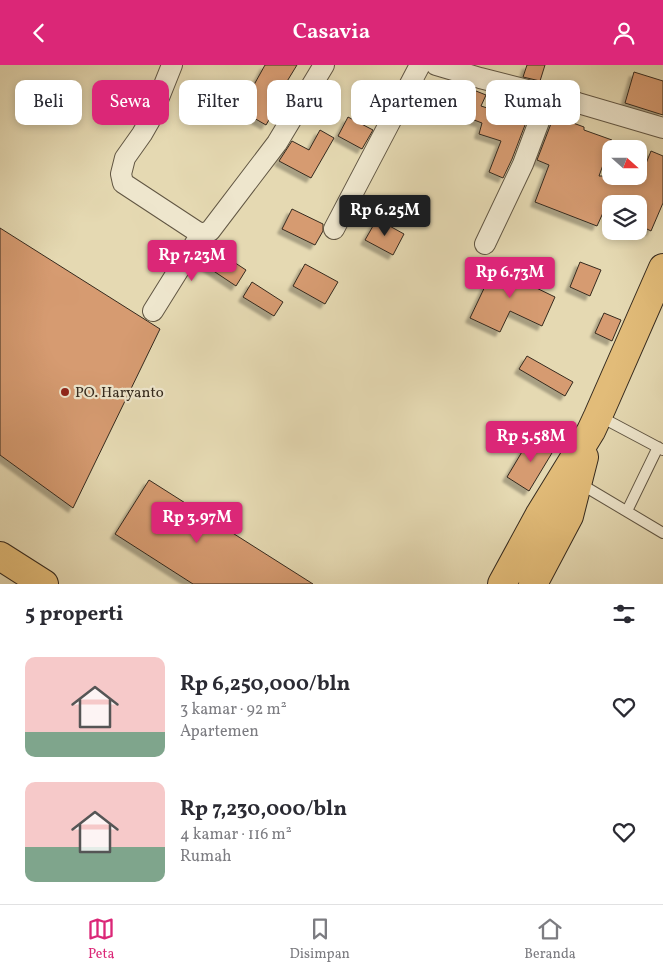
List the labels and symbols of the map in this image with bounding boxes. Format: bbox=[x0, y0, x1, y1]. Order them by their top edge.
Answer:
north arrow bbox=[602, 140, 648, 185]
pin: Rp 6.25M bbox=[333, 195, 437, 237]
pin: Rp 7.23M bbox=[140, 239, 244, 282]
pin: Rp 6.73M bbox=[458, 257, 562, 299]
place label: PO. Haryanto bbox=[75, 383, 164, 404]
marker: PO. Haryanto bbox=[59, 386, 71, 398]
pin: Rp 5.58M bbox=[479, 421, 583, 463]
pin: Rp 3.97M bbox=[145, 501, 249, 544]

